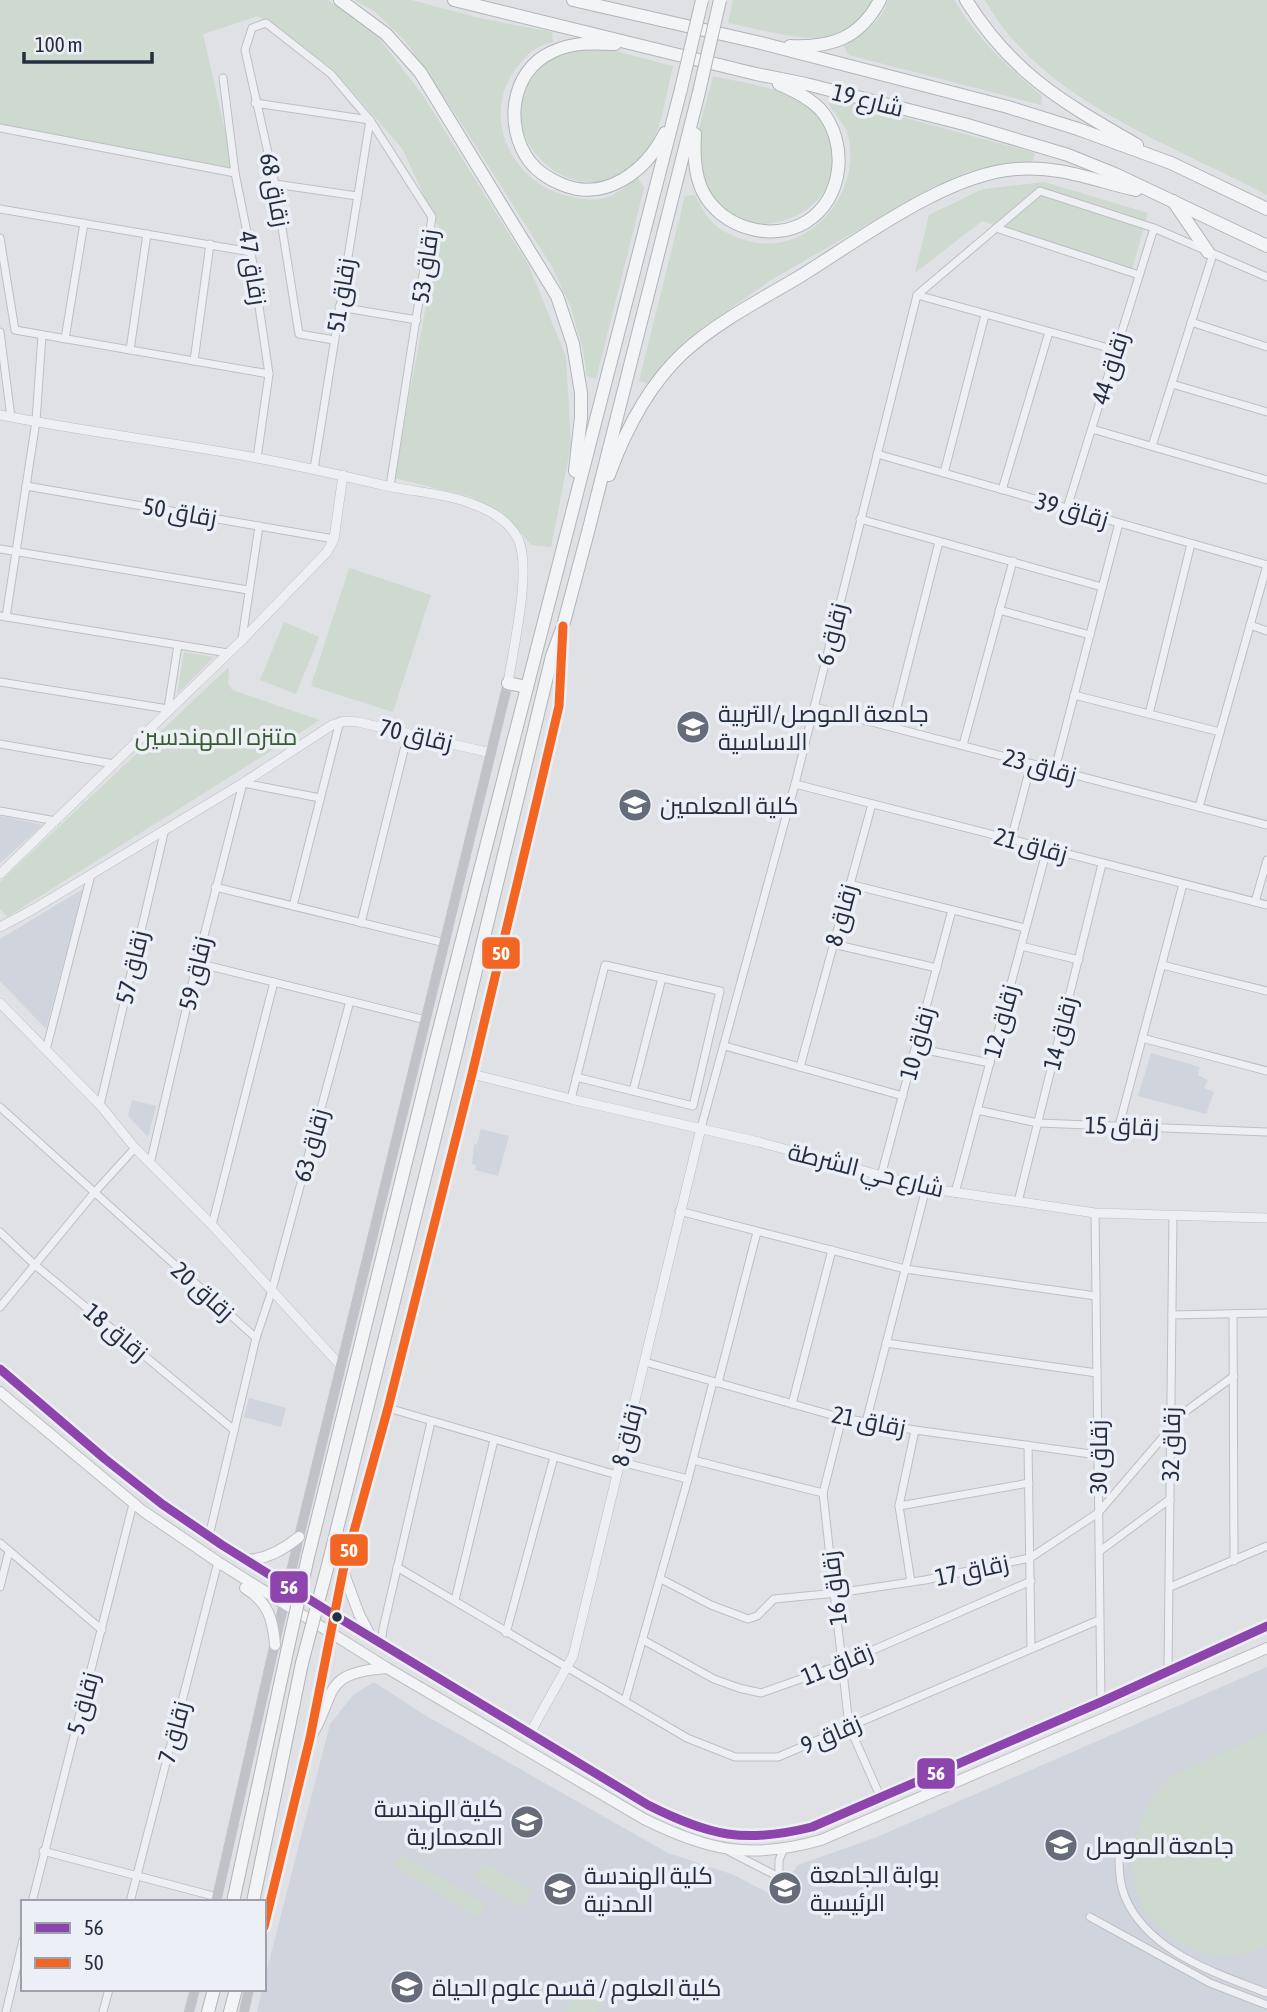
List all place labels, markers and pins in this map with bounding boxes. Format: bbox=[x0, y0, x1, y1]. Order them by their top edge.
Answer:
place label: جامعة الموصل/التربية الاساسية bbox=[718, 700, 929, 755]
school or university icon: جامعة الموصل/التربية الاساسية bbox=[674, 708, 712, 746]
school or university icon: كلية المعلمين bbox=[616, 786, 654, 824]
place label: كلية المعلمين bbox=[660, 792, 799, 820]
unlabelled marker bbox=[330, 1610, 344, 1624]
place label: كلية الهندسة المعمارية bbox=[374, 1795, 503, 1850]
school or university icon: كلية الهندسة المعمارية bbox=[508, 1803, 546, 1841]
school or university icon: جامعة الموصل bbox=[1042, 1826, 1080, 1864]
place label: جامعة الموصل bbox=[1086, 1832, 1234, 1860]
place label: بوابة الجامعة الرئيسية bbox=[810, 1861, 939, 1916]
place label: كلية الهندسة المدنية bbox=[584, 1862, 713, 1917]
school or university icon: بوابة الجامعة الرئيسية bbox=[766, 1869, 804, 1907]
school or university icon: كلية الهندسة المدنية bbox=[541, 1870, 579, 1908]
school or university icon: كلية العلوم / قسم علوم الحياة bbox=[388, 1968, 426, 2006]
place label: كلية العلوم / قسم علوم الحياة bbox=[432, 1974, 722, 2004]

